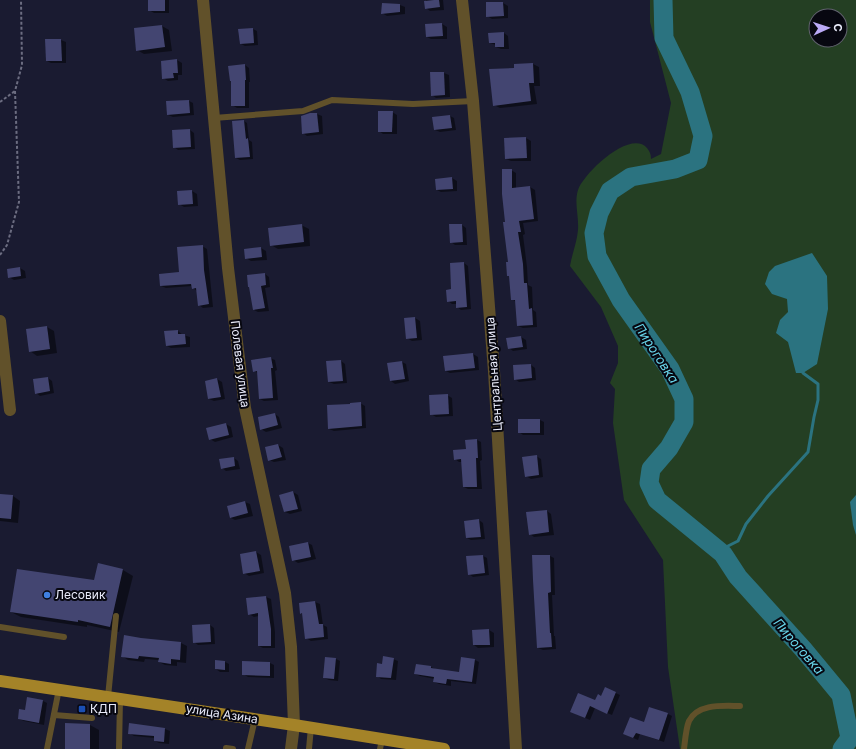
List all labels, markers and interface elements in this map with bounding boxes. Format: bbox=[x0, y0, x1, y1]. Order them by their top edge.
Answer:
north arrow bbox=[808, 8, 848, 48]
text: С bbox=[831, 23, 845, 32]
street label: Центральная улица bbox=[482, 317, 505, 432]
street label: Полевая улица bbox=[228, 320, 253, 408]
water label: Пироговка bbox=[632, 320, 682, 386]
place label: Лесовик bbox=[55, 587, 106, 602]
marker: Лесовик bbox=[42, 590, 52, 600]
water label: Пироговка bbox=[770, 615, 828, 677]
street label: улица Азина bbox=[185, 700, 259, 727]
place label: КДП bbox=[90, 701, 117, 716]
marker: КДП bbox=[77, 704, 87, 714]

